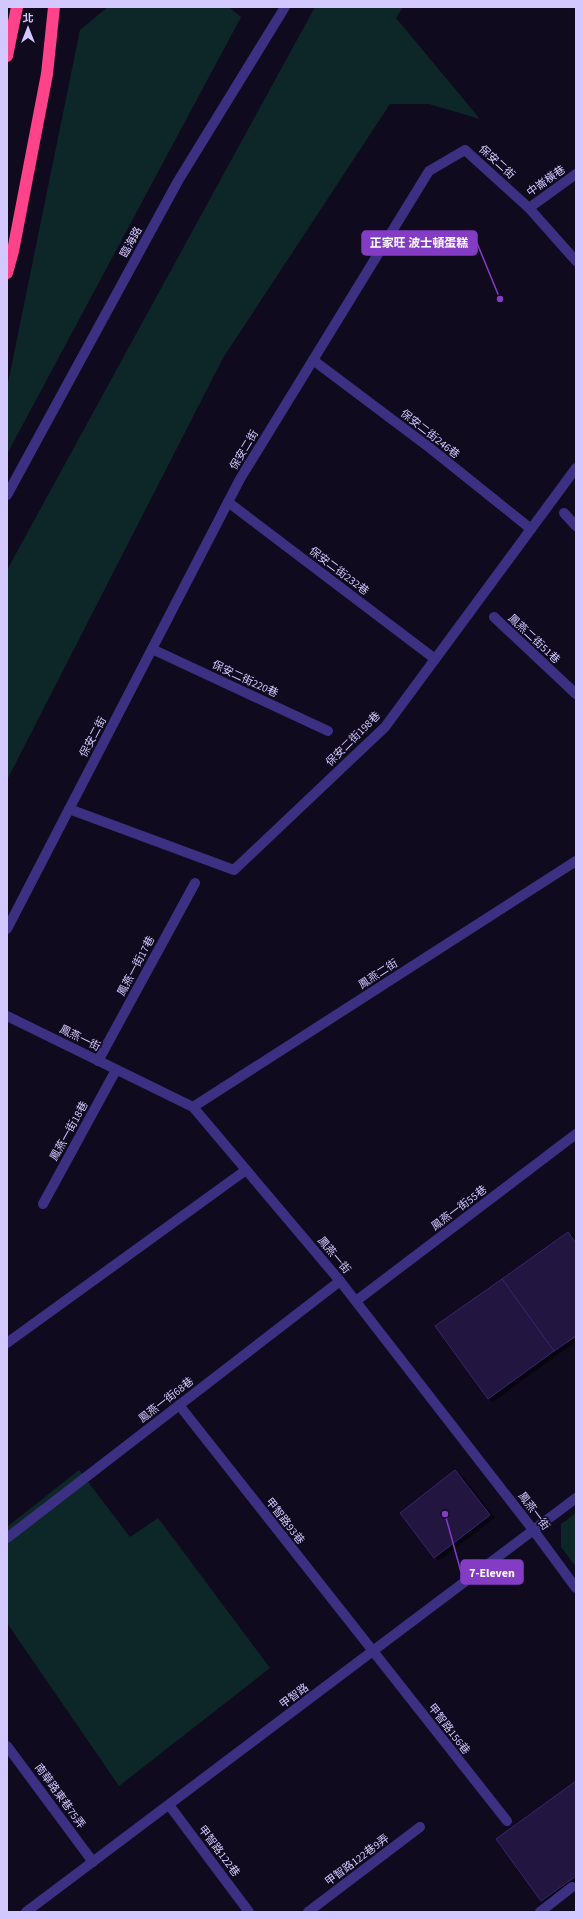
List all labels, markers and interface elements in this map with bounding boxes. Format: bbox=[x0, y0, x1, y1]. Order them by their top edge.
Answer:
north arrow bbox=[8, 8, 48, 48]
text: 北 bbox=[23, 11, 34, 26]
street label: 保安二街 bbox=[476, 142, 518, 182]
street label: 中崙橫巷 bbox=[524, 162, 568, 200]
street label: 臨海路 bbox=[116, 224, 146, 260]
callout: 正家旺 波士頓蛋糕 bbox=[362, 231, 477, 255]
text: 正家旺 波士頓蛋糕 bbox=[370, 235, 468, 252]
street label: 保安二街246巷 bbox=[397, 406, 463, 462]
street label: 保安二街 bbox=[226, 427, 262, 473]
street label: 保安二街232巷 bbox=[306, 544, 372, 598]
street label: 鳳燕二街51巷 bbox=[505, 611, 563, 667]
street label: 保安二街220巷 bbox=[209, 657, 281, 701]
street label: 保安二街198巷 bbox=[322, 708, 384, 770]
street label: 保安二街 bbox=[76, 714, 110, 760]
street label: 鳳燕一街17巷 bbox=[114, 933, 158, 999]
street label: 鳳燕二街 bbox=[355, 956, 401, 992]
street label: 鳳燕一街 bbox=[57, 1022, 103, 1054]
street label: 鳳燕一街18巷 bbox=[46, 1099, 92, 1163]
street label: 鳳燕一街55巷 bbox=[428, 1182, 490, 1234]
street label: 鳳燕一街 bbox=[314, 1233, 354, 1277]
street label: 鳳燕一街68巷 bbox=[135, 1374, 197, 1426]
street label: 鳳燕一街 bbox=[515, 1489, 553, 1533]
street label: 甲智路93巷 bbox=[262, 1495, 308, 1547]
callout: 7-Eleven bbox=[461, 1560, 523, 1584]
text: 7-Eleven bbox=[469, 1565, 515, 1582]
street label: 甲智路 bbox=[276, 1680, 312, 1712]
street label: 甲智路156巷 bbox=[424, 1701, 474, 1757]
street label: 南華路東巷75弄 bbox=[31, 1760, 89, 1832]
street label: 甲智路122巷 bbox=[195, 1822, 243, 1880]
street label: 甲智路122巷9弄 bbox=[322, 1831, 392, 1889]

